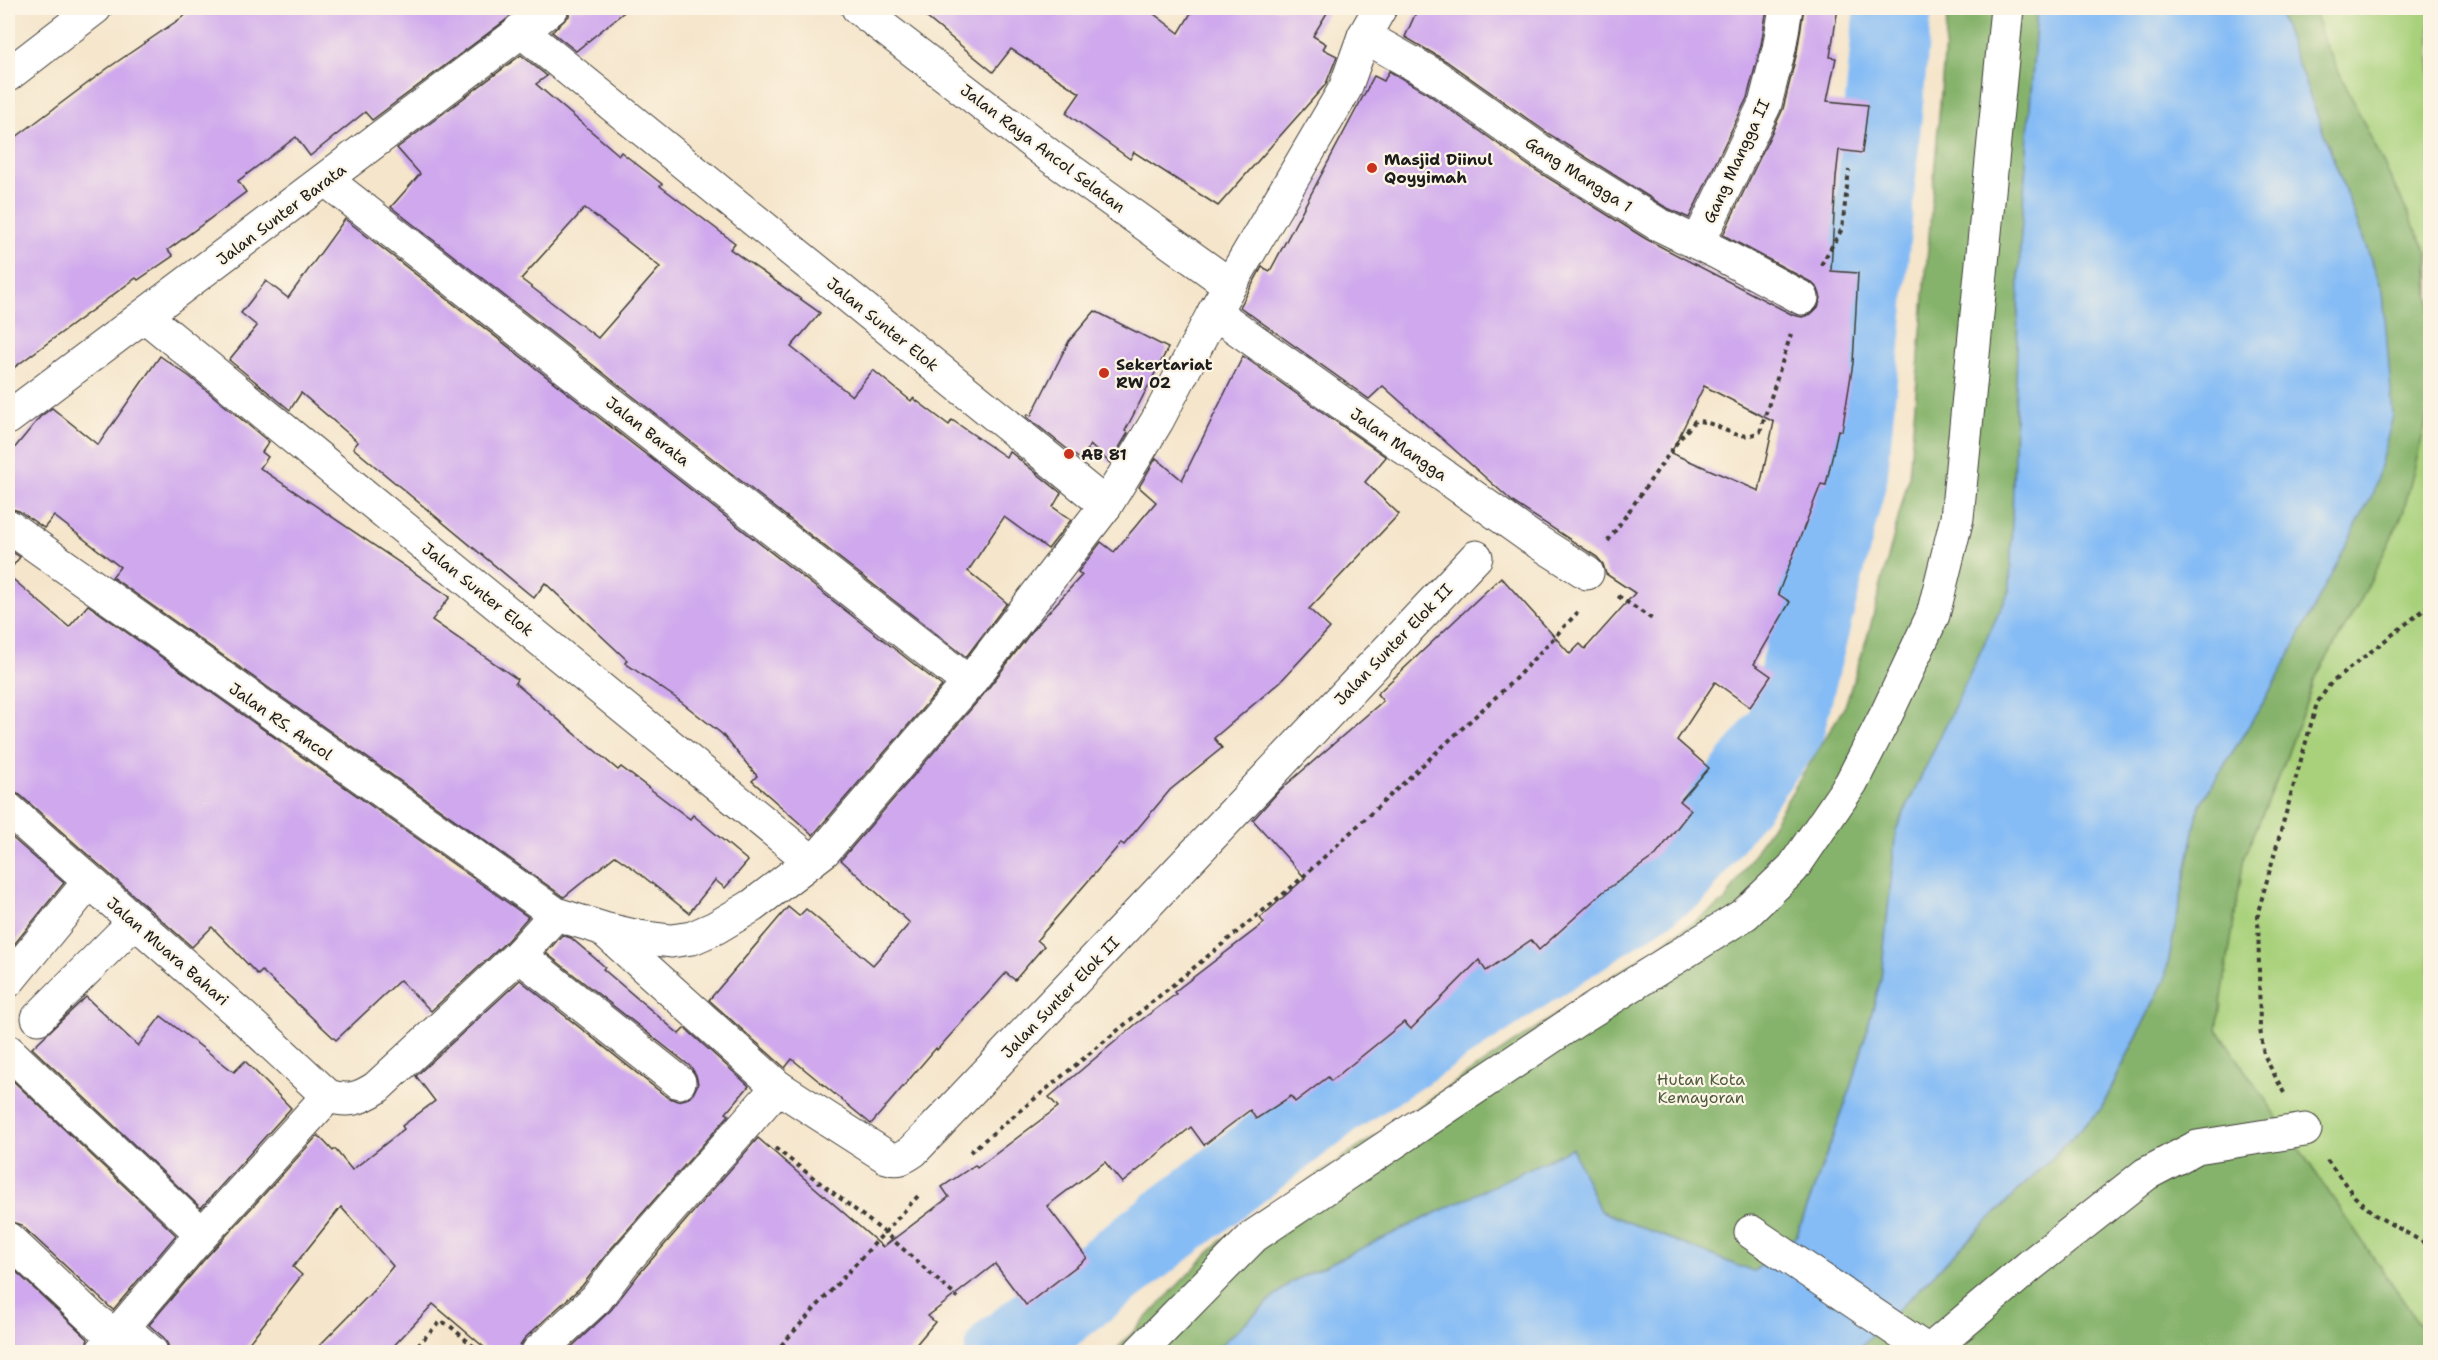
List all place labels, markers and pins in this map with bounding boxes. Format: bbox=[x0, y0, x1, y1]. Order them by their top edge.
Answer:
place label: Masjid Diinul Qoyyimah bbox=[1384, 149, 1493, 188]
marker: Masjid Diinul Qoyyimah bbox=[1365, 161, 1379, 175]
place label: Sekertariat RW 02 bbox=[1116, 354, 1213, 393]
marker: Sekertariat RW 02 bbox=[1097, 366, 1111, 380]
place label: AB 81 bbox=[1081, 444, 1127, 465]
marker: AB 81 bbox=[1062, 447, 1076, 461]

